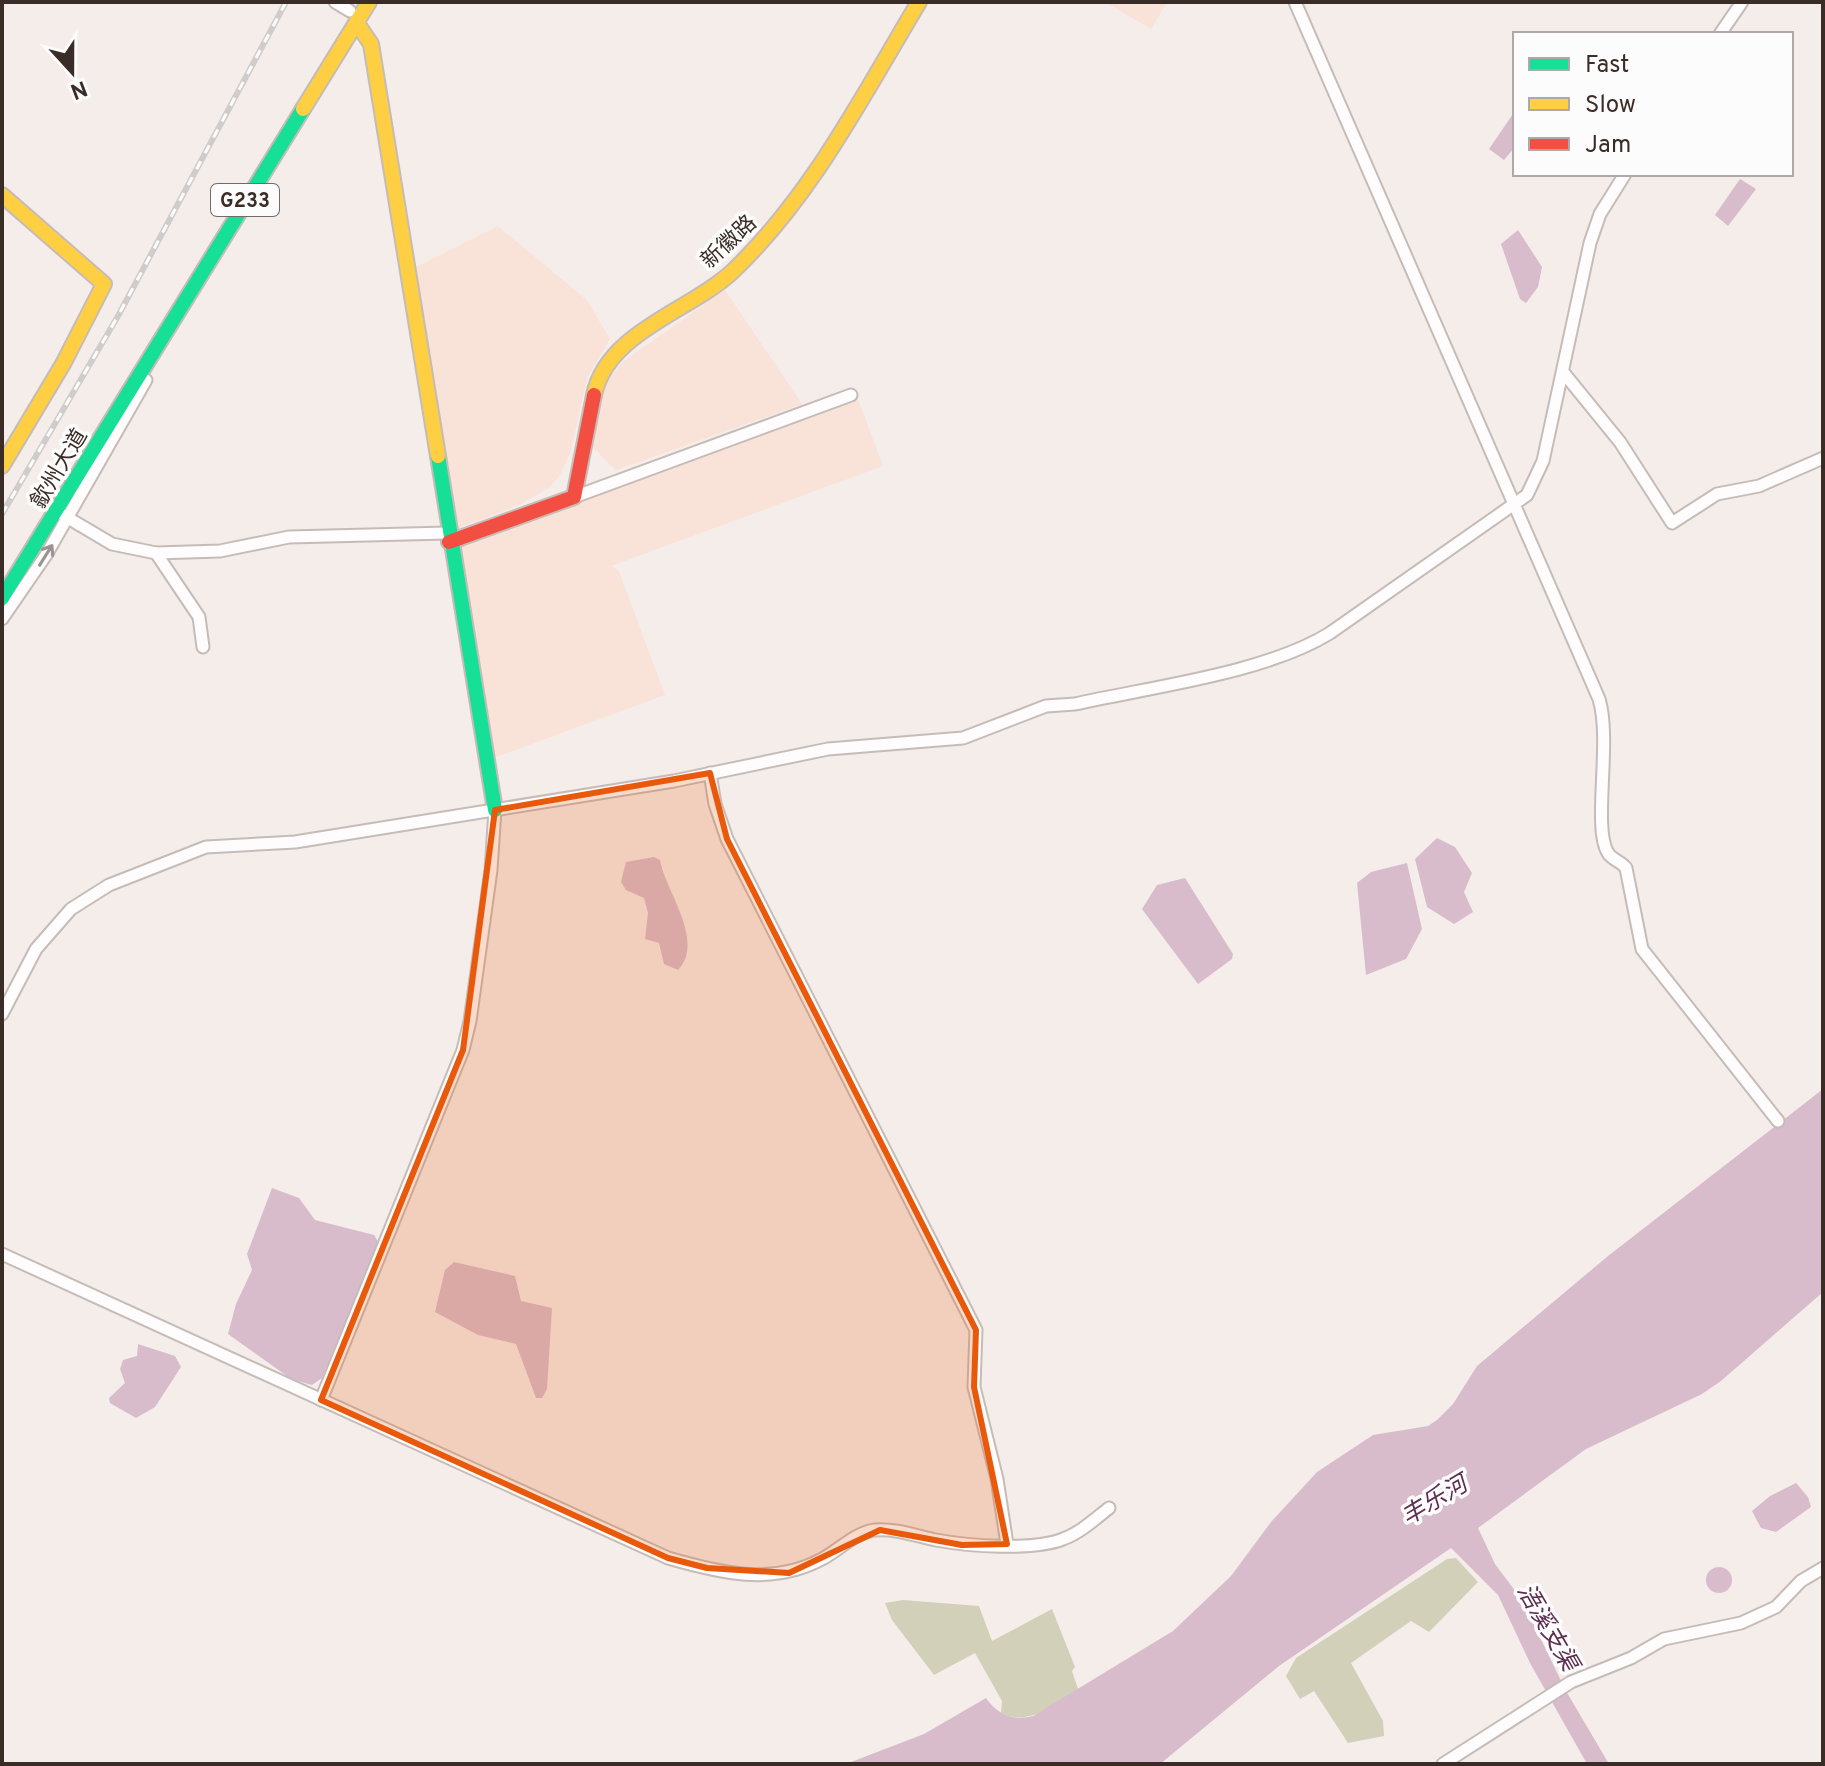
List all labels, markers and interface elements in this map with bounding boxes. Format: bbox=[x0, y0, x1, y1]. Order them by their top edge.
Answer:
north arrow bbox=[32, 32, 112, 112]
legend bbox=[1513, 32, 1793, 176]
text: Fast bbox=[1585, 51, 1629, 81]
text: N bbox=[66, 73, 90, 104]
text: Slow bbox=[1585, 91, 1636, 121]
text: Jam bbox=[1585, 131, 1631, 161]
road number: G233 bbox=[211, 184, 279, 216]
street label: 新徽路 bbox=[696, 210, 763, 275]
street label: 歙州大道 bbox=[26, 425, 94, 514]
one-way arrow bbox=[38, 544, 54, 567]
water label: 丰乐河 bbox=[1396, 1468, 1477, 1533]
water label: 浯溪支渠 bbox=[1509, 1579, 1585, 1680]

